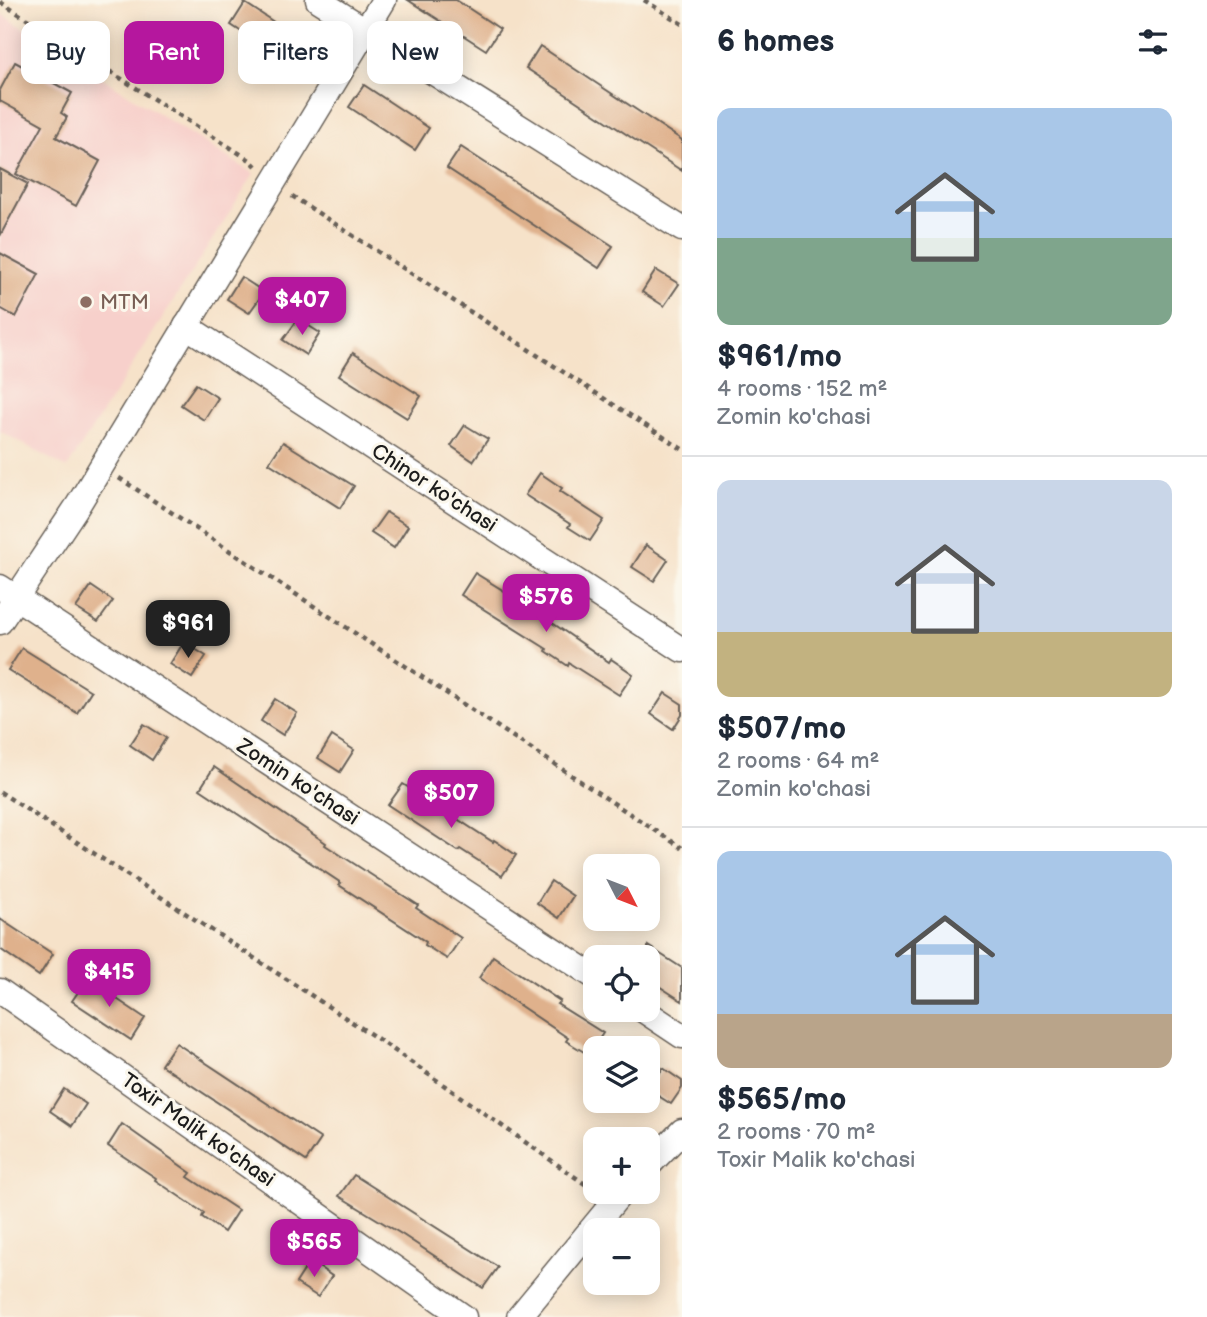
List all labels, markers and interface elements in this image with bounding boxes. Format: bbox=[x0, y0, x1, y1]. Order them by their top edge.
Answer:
chip: Buy bbox=[21, 21, 110, 84]
chip: Rent bbox=[124, 21, 224, 84]
chip: Filters bbox=[238, 21, 353, 84]
chip: New bbox=[367, 21, 463, 84]
icon: filters bbox=[1134, 23, 1172, 61]
text: 6 homes bbox=[717, 24, 834, 60]
icon: home bbox=[882, 154, 1008, 280]
pin: $407 bbox=[261, 278, 343, 337]
text: $407 bbox=[274, 286, 330, 314]
place label: MTM bbox=[100, 290, 149, 315]
marker: MTM bbox=[78, 294, 94, 310]
text: $961/mo bbox=[717, 339, 842, 375]
text: 4 rooms · 152 m² bbox=[717, 375, 887, 403]
text: Zomin ko'chasi bbox=[717, 403, 871, 431]
street label: Chinor ko'chasi bbox=[367, 438, 501, 538]
icon: home bbox=[882, 526, 1008, 652]
pin: $576 bbox=[505, 574, 587, 634]
text: $576 bbox=[519, 583, 573, 611]
pin: $961 bbox=[147, 600, 229, 660]
text: $961 bbox=[162, 609, 214, 637]
text: $507/mo bbox=[717, 711, 846, 747]
street label: Zomin ko'chasi bbox=[231, 733, 364, 831]
text: 2 rooms · 64 m² bbox=[717, 747, 879, 775]
pin: $507 bbox=[410, 770, 492, 830]
text: Zomin ko'chasi bbox=[717, 775, 871, 803]
text: $507 bbox=[423, 779, 479, 807]
north arrow bbox=[583, 854, 660, 931]
map controls bbox=[583, 854, 660, 1295]
icon: home bbox=[882, 897, 1008, 1023]
button: locate bbox=[583, 945, 660, 1022]
pin: $415 bbox=[68, 950, 150, 1009]
text: $415 bbox=[83, 958, 135, 986]
button: layers bbox=[583, 1036, 660, 1113]
street label: Toxir Malik ko'chasi bbox=[117, 1068, 279, 1192]
text: $565/mo bbox=[717, 1082, 846, 1118]
text: 2 rooms · 70 m² bbox=[717, 1118, 876, 1146]
button: + bbox=[583, 1127, 660, 1204]
text: Toxir Malik ko'chasi bbox=[717, 1146, 915, 1174]
button: − bbox=[583, 1218, 660, 1295]
pin: $565 bbox=[273, 1220, 355, 1279]
text: $565 bbox=[286, 1228, 342, 1256]

